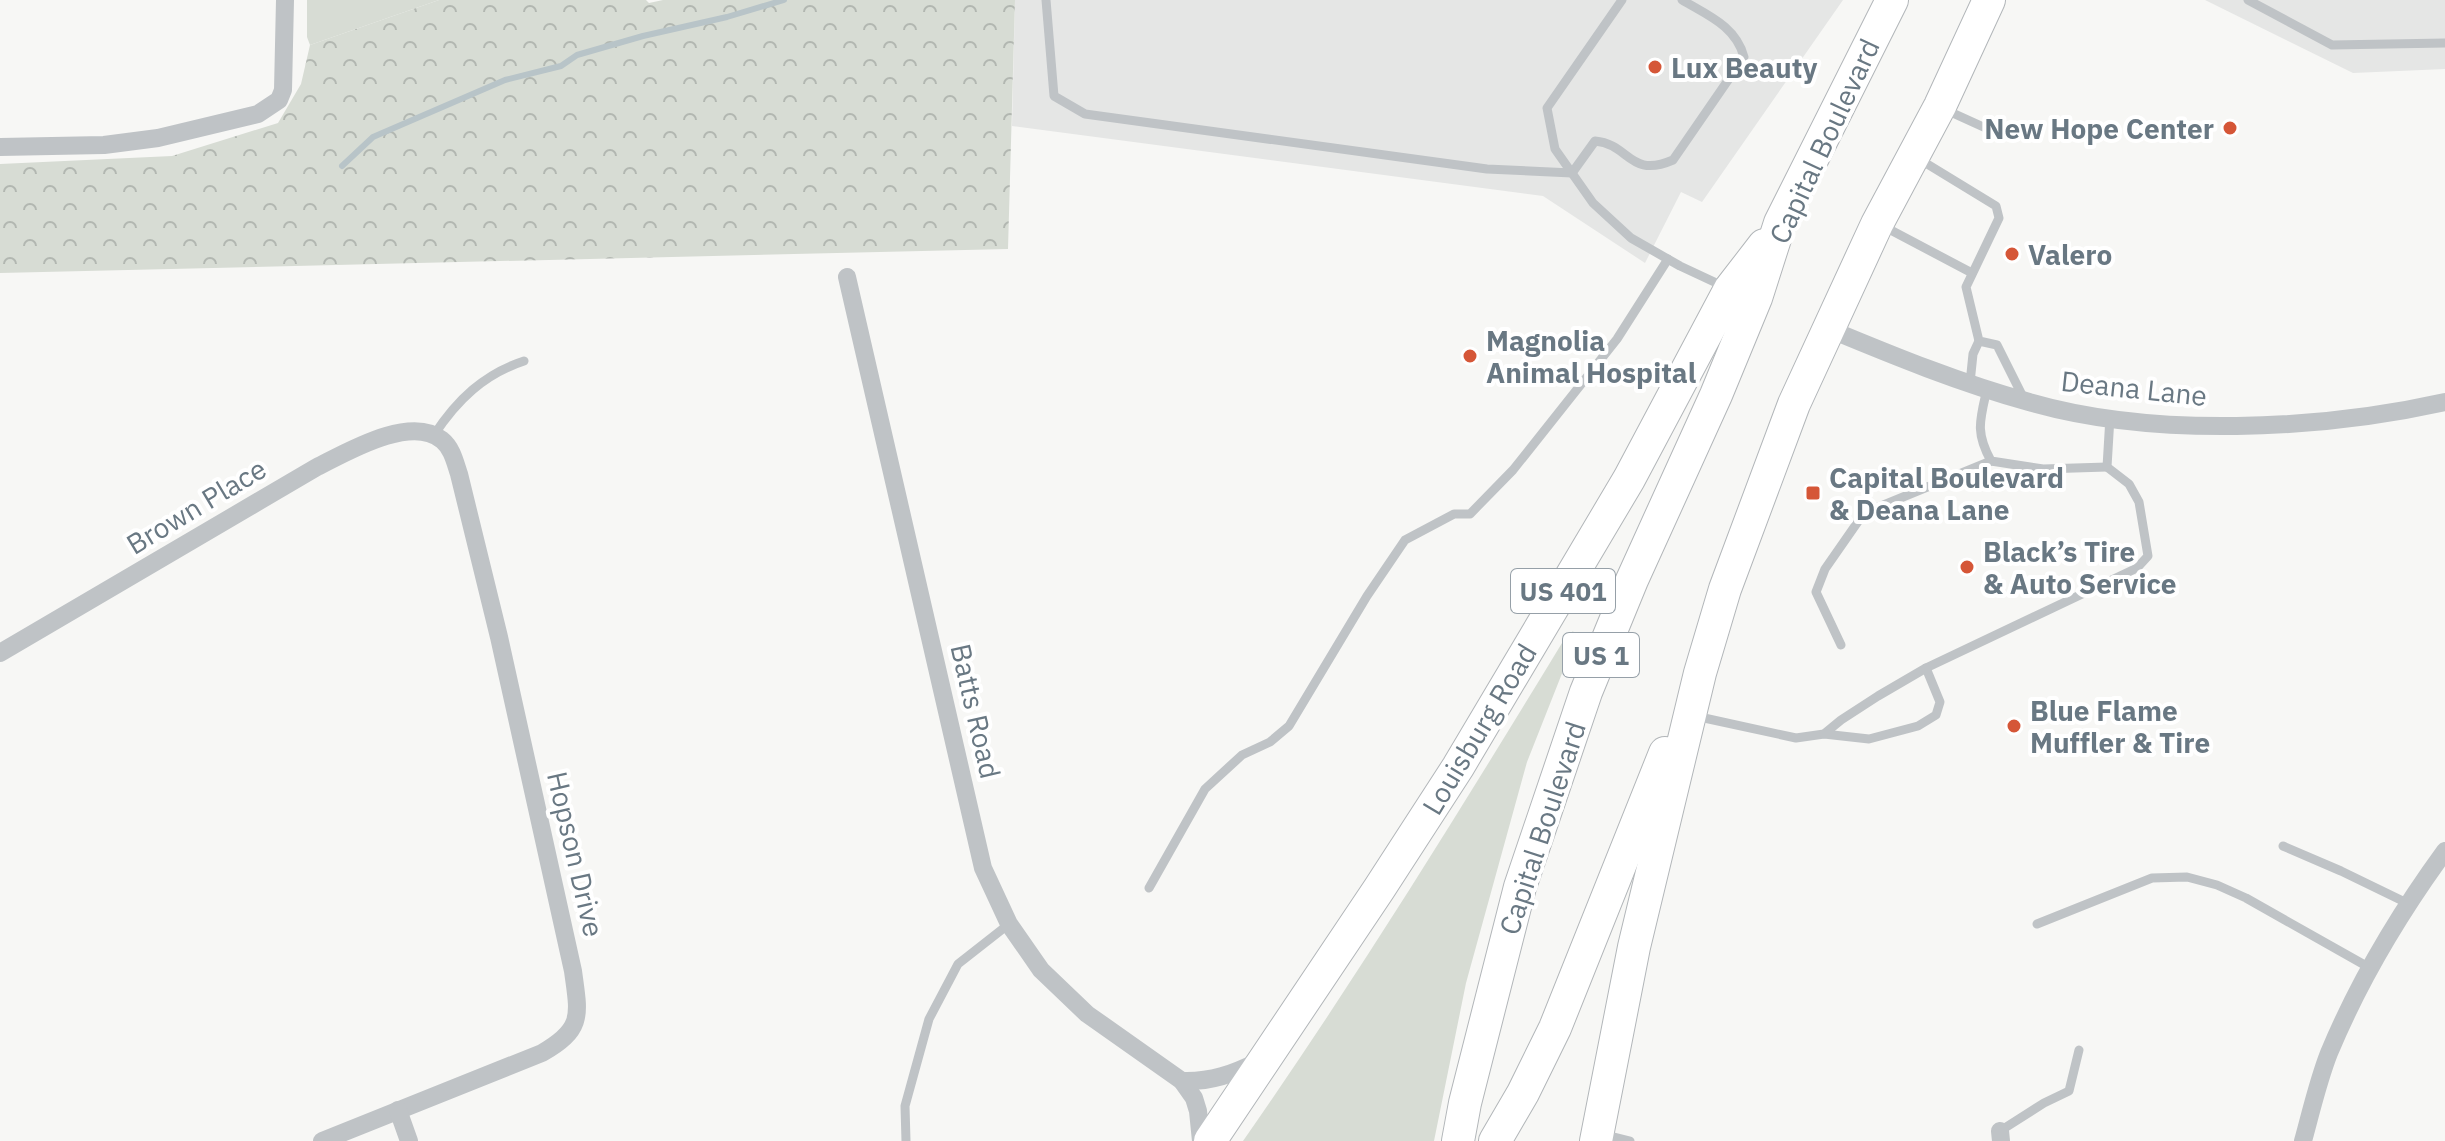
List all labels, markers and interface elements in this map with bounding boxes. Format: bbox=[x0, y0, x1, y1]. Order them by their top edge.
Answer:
street label: Capital Boulevard bbox=[1760, 33, 1888, 249]
place label: Lux Beauty bbox=[1671, 49, 1817, 86]
marker: Lux Beauty bbox=[1646, 58, 1664, 76]
place label: New Hope Center bbox=[1984, 110, 2214, 147]
marker: New Hope Center bbox=[2221, 119, 2239, 137]
place label: Valero bbox=[2028, 236, 2112, 273]
marker: Valero bbox=[2003, 245, 2021, 263]
place label: Magnolia Animal Hospital bbox=[1486, 322, 1696, 391]
marker: Magnolia Animal Hospital bbox=[1461, 347, 1479, 365]
street label: Deana Lane bbox=[2059, 362, 2209, 414]
street label: Brown Place bbox=[119, 450, 273, 562]
place label: Capital Boulevard & Deana Lane bbox=[1829, 459, 2064, 528]
marker: Capital Boulevard & Deana Lane bbox=[1804, 484, 1822, 502]
place label: Black’s Tire & Auto Service bbox=[1983, 533, 2177, 602]
marker: Black’s Tire & Auto Service bbox=[1958, 558, 1976, 576]
road number: US 401 bbox=[1511, 569, 1615, 613]
road number: US 1 bbox=[1563, 633, 1639, 677]
street label: Louisburg Road bbox=[1413, 637, 1545, 821]
street label: Batts Road bbox=[943, 640, 1009, 782]
place label: Blue Flame Muffler & Tire bbox=[2030, 692, 2210, 761]
street label: Capital Boulevard bbox=[1490, 717, 1594, 939]
marker: Blue Flame Muffler & Tire bbox=[2005, 717, 2023, 735]
street label: Hopson Drive bbox=[539, 768, 613, 940]

